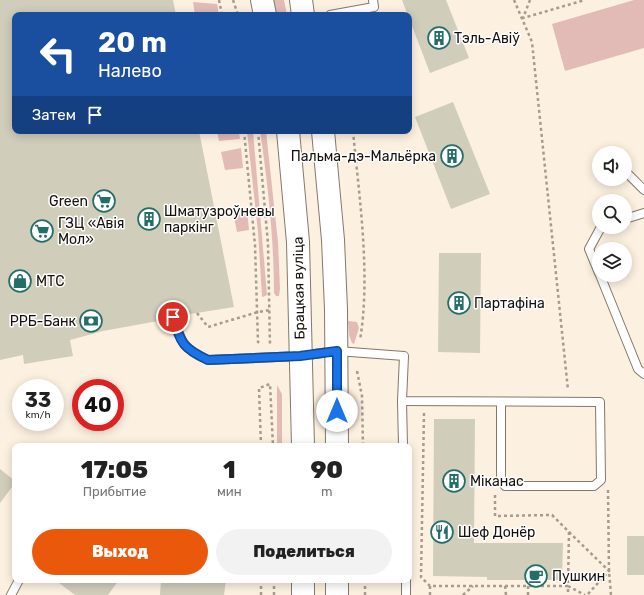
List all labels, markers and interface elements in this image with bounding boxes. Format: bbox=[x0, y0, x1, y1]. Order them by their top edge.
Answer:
building icon: Тэль-Авіў bbox=[426, 25, 452, 51]
text: 20 m bbox=[98, 26, 167, 59]
icon: left bbox=[32, 28, 84, 80]
place label: Тэль-Авіў bbox=[454, 30, 520, 47]
text: Налево bbox=[98, 60, 162, 82]
icon: arrive bbox=[84, 104, 106, 126]
text: Затем bbox=[32, 106, 76, 124]
building icon: Пальма-дэ-Мальёрка bbox=[439, 143, 465, 169]
map controls bbox=[592, 146, 632, 282]
button: sound bbox=[592, 146, 632, 186]
place label: Пальма-дэ-Мальёрка bbox=[291, 148, 436, 165]
supermarket icon: Green bbox=[91, 188, 117, 214]
place label: Green bbox=[49, 193, 88, 210]
button: search bbox=[592, 194, 632, 234]
place label: Шматузроўневы паркінг bbox=[164, 203, 275, 236]
building icon: Шматузроўневы паркінг bbox=[136, 206, 162, 232]
place label: ГЗЦ «Авія Мол» bbox=[58, 215, 125, 248]
supermarket icon: ГЗЦ «Авія Мол» bbox=[29, 218, 55, 244]
street label: Брацкая вуліца bbox=[290, 236, 308, 340]
button: layers bbox=[592, 242, 632, 282]
shop icon: МТС bbox=[7, 268, 33, 294]
place label: МТС bbox=[36, 273, 65, 290]
building icon: Партафіна bbox=[446, 290, 472, 316]
place label: Партафіна bbox=[474, 295, 545, 312]
pin bbox=[156, 300, 190, 334]
icon: arrive bbox=[162, 306, 184, 328]
bank icon: РРБ-Банк bbox=[78, 308, 104, 334]
place label: РРБ-Банк bbox=[10, 313, 76, 330]
speed limit sign: 40 bbox=[72, 379, 124, 431]
text: 33 bbox=[25, 388, 51, 412]
position arrow bbox=[316, 390, 358, 432]
text: km/h bbox=[26, 409, 50, 421]
text: 17:05 bbox=[81, 456, 148, 484]
text: 1 bbox=[223, 456, 236, 484]
text: 90 bbox=[310, 456, 343, 484]
building icon: Міканас bbox=[441, 468, 467, 494]
place label: Міканас bbox=[470, 473, 524, 490]
text: Прибытие bbox=[83, 484, 146, 499]
text: мин bbox=[217, 484, 242, 499]
text: m bbox=[321, 484, 333, 499]
restaurant icon: Шеф Донёр bbox=[429, 519, 455, 545]
place label: Шеф Донёр bbox=[458, 524, 535, 541]
button: Выход bbox=[32, 529, 208, 575]
button: Поделиться bbox=[216, 529, 392, 575]
cafe icon: Пушкин bbox=[523, 563, 549, 589]
place label: Пушкин bbox=[552, 568, 605, 585]

